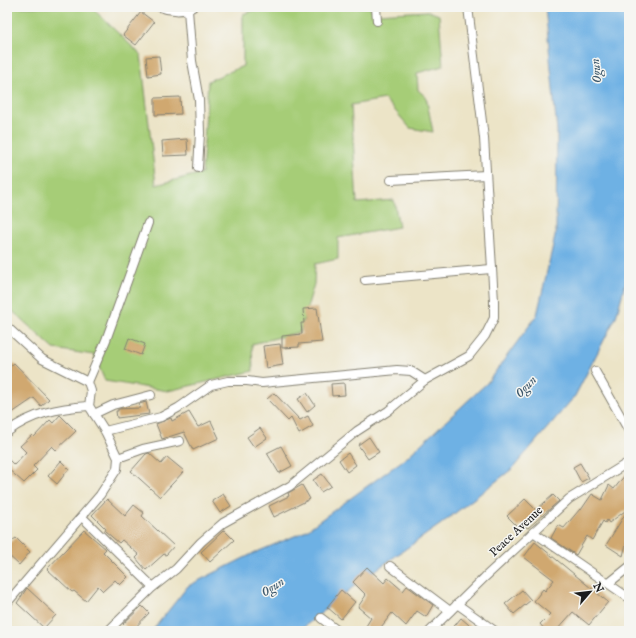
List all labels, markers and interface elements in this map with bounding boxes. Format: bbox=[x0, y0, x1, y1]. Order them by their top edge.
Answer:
water label: Ogun bbox=[587, 58, 607, 84]
water label: Ogun bbox=[511, 372, 541, 403]
street label: Peace Avenue bbox=[487, 503, 546, 560]
north arrow bbox=[570, 572, 610, 612]
water label: Ogun bbox=[258, 573, 288, 602]
text: N bbox=[589, 579, 607, 596]

